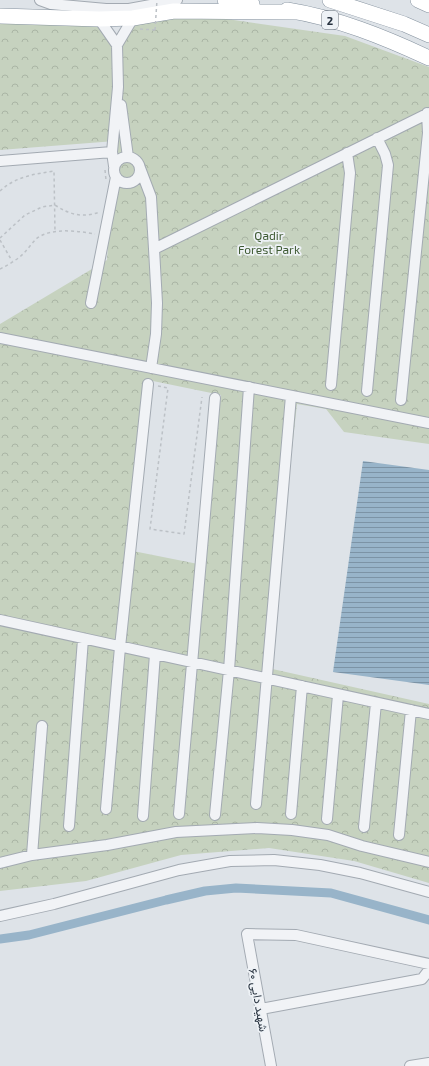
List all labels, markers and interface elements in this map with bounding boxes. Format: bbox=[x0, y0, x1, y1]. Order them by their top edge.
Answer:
road number: 2 bbox=[322, 11, 338, 29]
park label: Qadir Forest Park bbox=[238, 228, 300, 256]
street label: شهید دایی ۶۰ bbox=[245, 967, 271, 1033]

